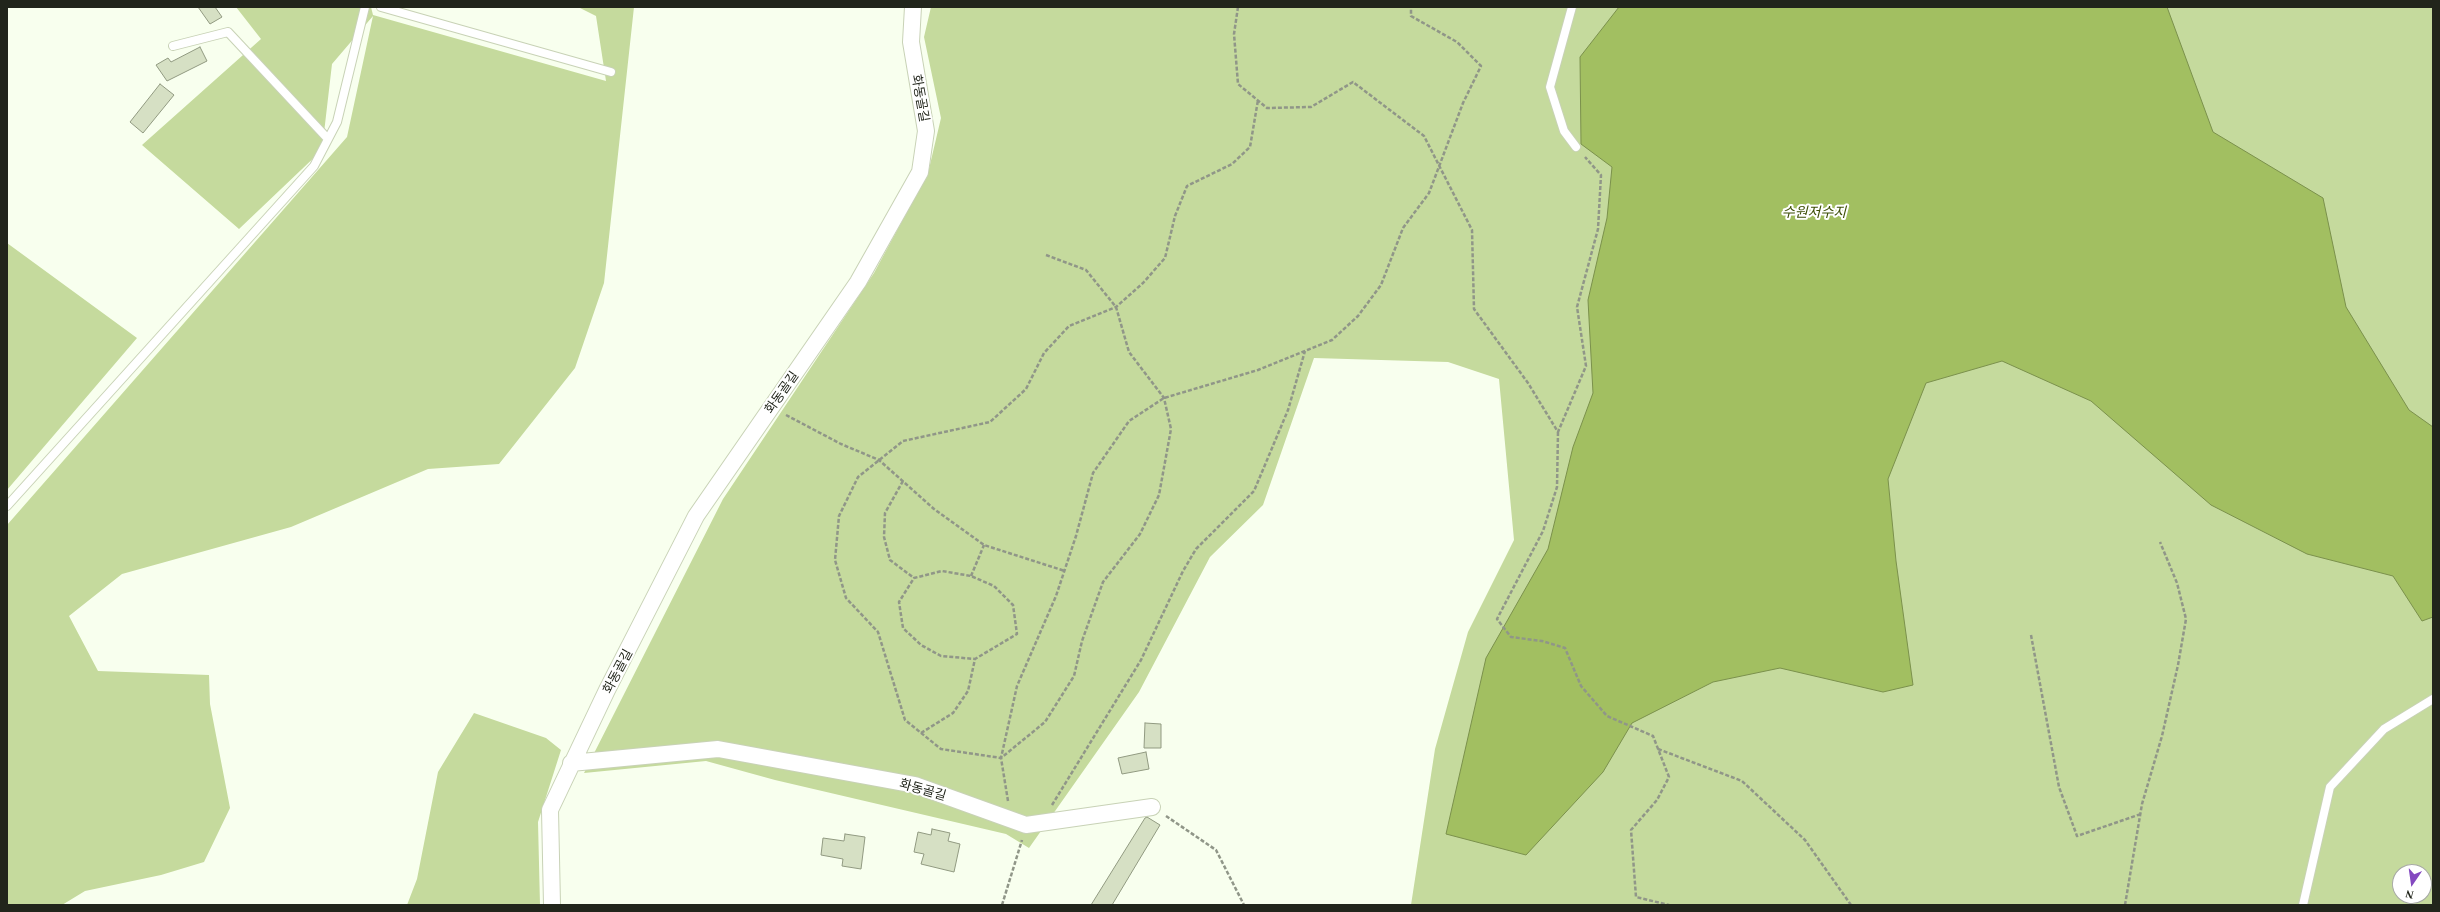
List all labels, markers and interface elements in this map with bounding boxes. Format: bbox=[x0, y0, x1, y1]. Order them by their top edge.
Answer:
street label: 화동골길 bbox=[909, 73, 933, 123]
water label: 수원저수지 bbox=[1782, 204, 1846, 220]
street label: 화동골길 bbox=[761, 368, 801, 416]
street label: 화동골길 bbox=[599, 646, 635, 696]
street label: 화동골길 bbox=[898, 775, 948, 803]
north arrow bbox=[2392, 864, 2432, 904]
text: N bbox=[2404, 888, 2415, 901]

